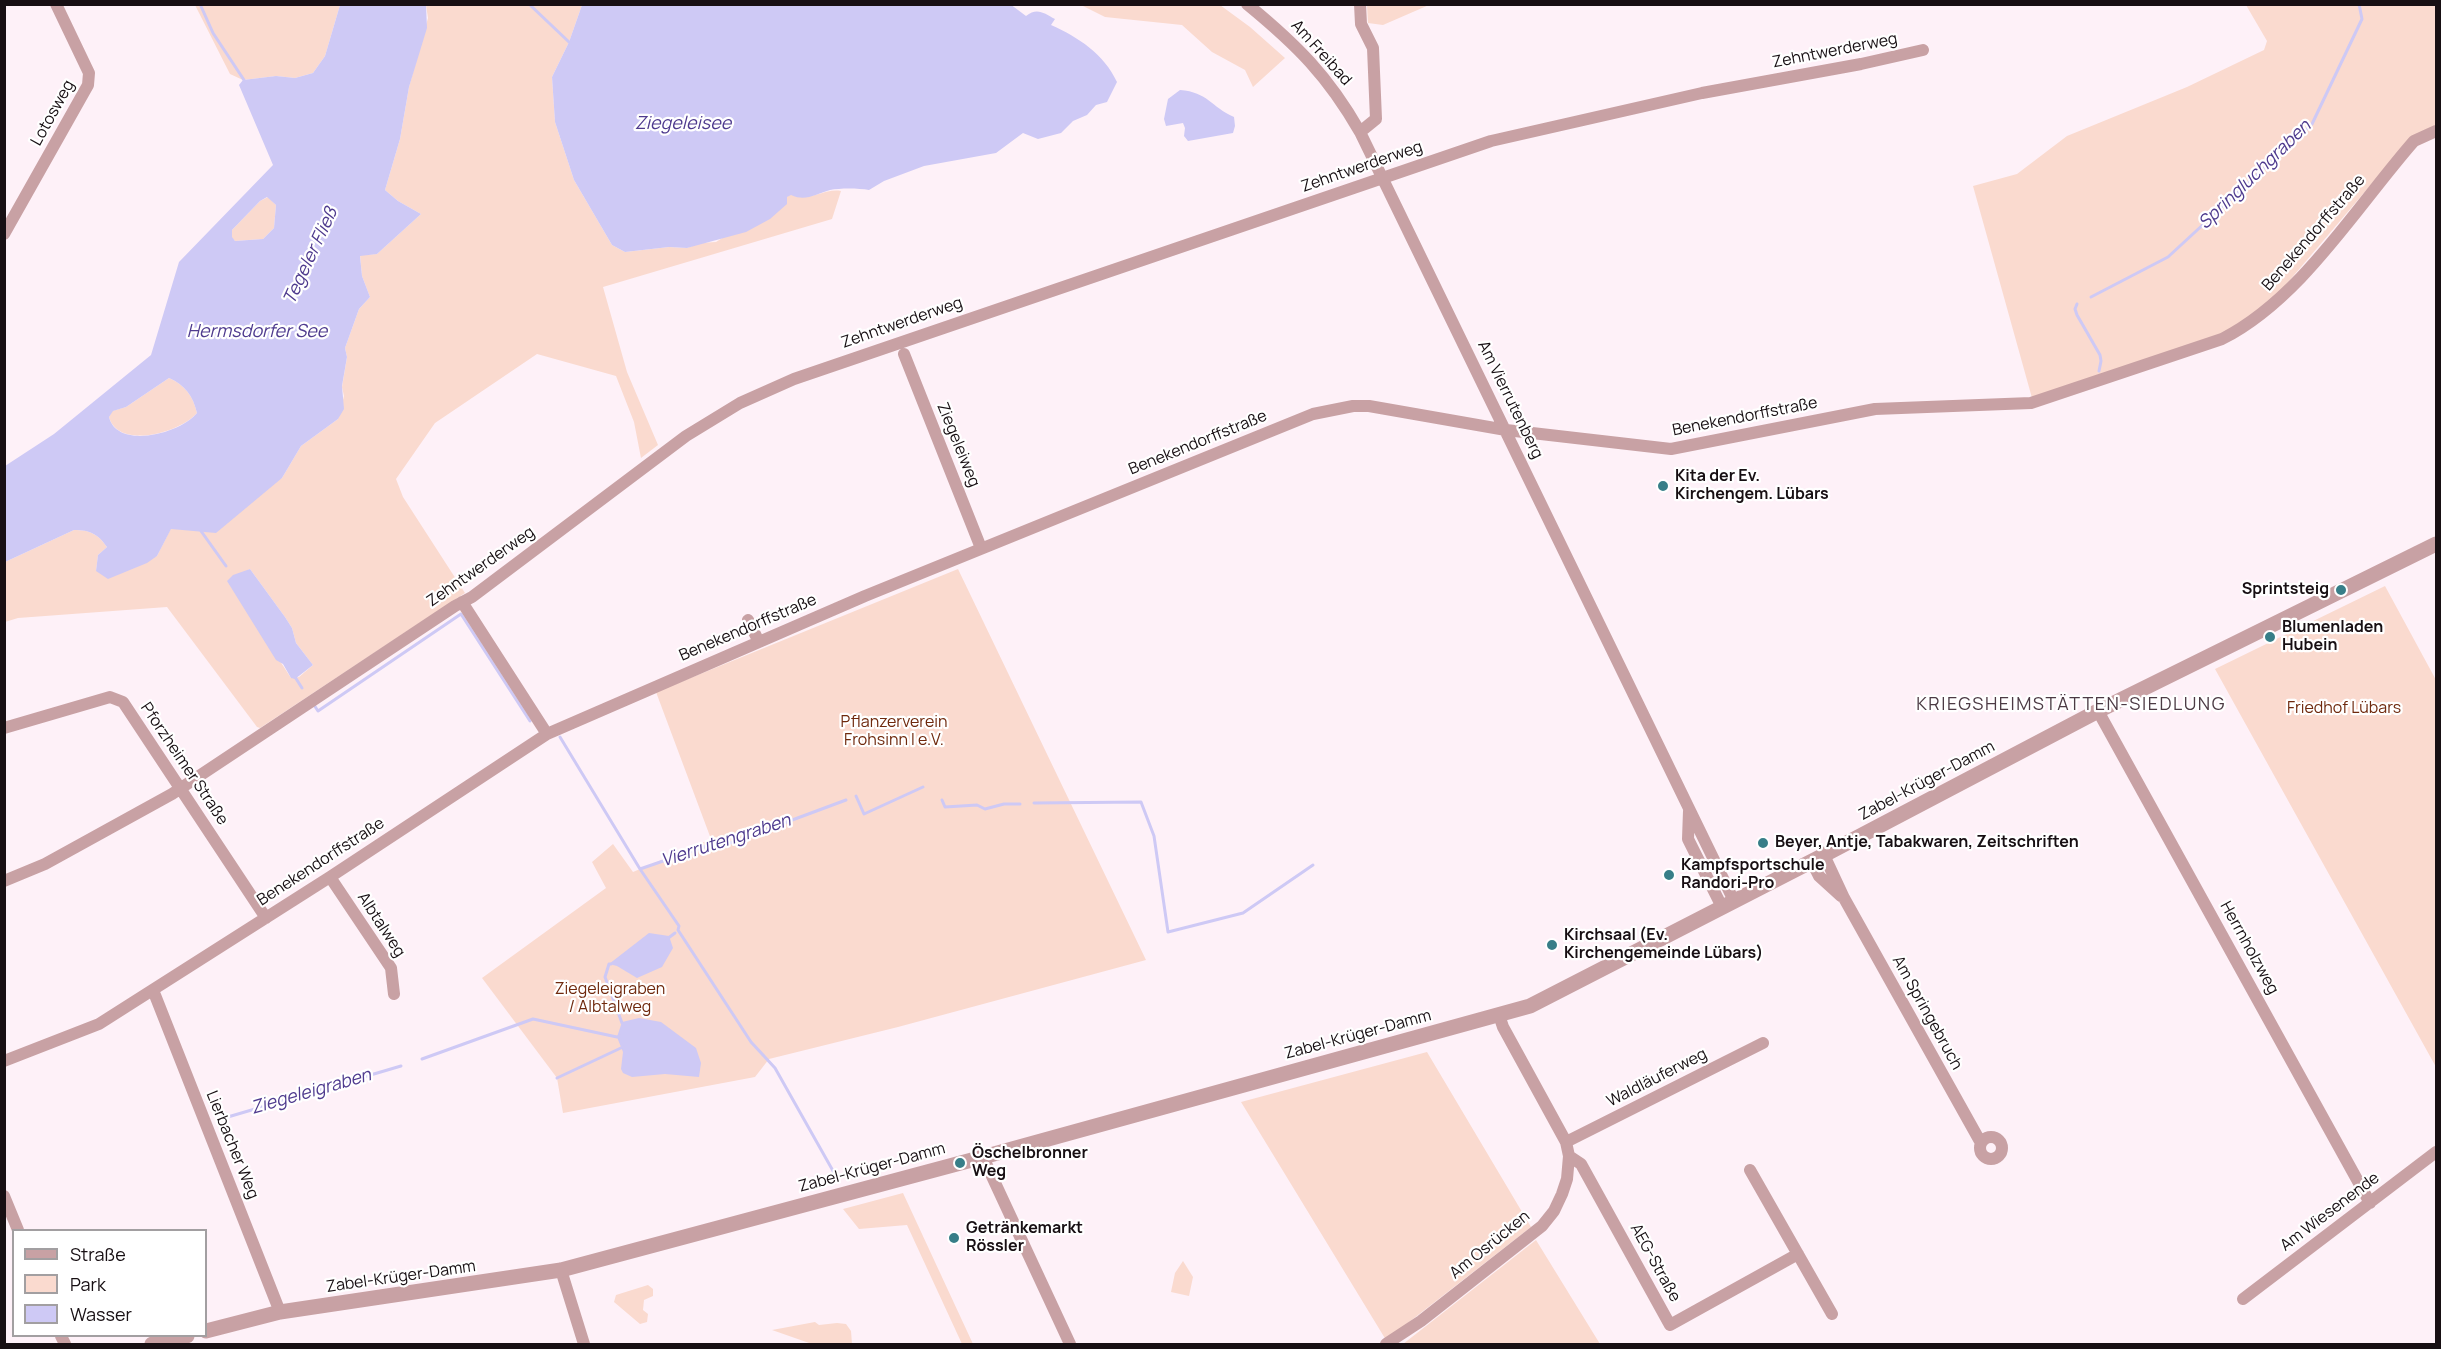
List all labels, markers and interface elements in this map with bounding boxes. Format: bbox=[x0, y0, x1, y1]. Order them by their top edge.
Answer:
street label: Am Freibad bbox=[1287, 16, 1355, 90]
street label: Zehntwerderweg bbox=[1771, 29, 1899, 73]
street label: Lotosweg bbox=[27, 77, 79, 149]
water label: Ziegeleisee bbox=[635, 113, 731, 135]
water label: Springluchgraben bbox=[2194, 116, 2316, 234]
street label: Zehntwerderweg bbox=[1299, 137, 1425, 197]
street label: Benekendorffstraße bbox=[2258, 171, 2370, 295]
water label: Tegeler Fließ bbox=[279, 204, 343, 308]
street label: Zehntwerderweg bbox=[839, 293, 965, 353]
water label: Hermsdorfer See bbox=[187, 321, 327, 343]
street label: Am Vierrutenberg bbox=[1473, 338, 1547, 462]
street label: Benekendorffstraße bbox=[1671, 394, 1819, 440]
street label: Ziegeleiweg bbox=[932, 400, 984, 490]
street label: Benekendorffstraße bbox=[1126, 406, 1270, 480]
place label: Kita der Ev. Kirchengem. Lübars bbox=[1675, 467, 1829, 505]
marker: Kita der Ev. Kirchengem. Lübars bbox=[1656, 479, 1670, 493]
street label: Zehntwerderweg bbox=[424, 523, 538, 611]
place label: Sprintsteig bbox=[2242, 580, 2329, 600]
marker: Sprintsteig bbox=[2334, 583, 2348, 597]
street label: Benekendorffstraße bbox=[676, 590, 820, 666]
place label: Blumenladen Hubein bbox=[2282, 618, 2383, 656]
marker: Blumenladen Hubein bbox=[2263, 630, 2277, 644]
district label: KRIEGSHEIMSTÄTTEN-SIEDLUNG bbox=[1916, 694, 2226, 716]
street label: Pforzheimer Straße bbox=[136, 699, 232, 829]
park label: Friedhof Lübars bbox=[2287, 699, 2401, 719]
park label: Pflanzerverein Frohsinn I e.V. bbox=[841, 713, 947, 751]
street label: Zabel-Krüger-Damm bbox=[1856, 737, 1998, 825]
water label: Vierrutengraben bbox=[658, 810, 794, 872]
street label: Benekendorffstraße bbox=[254, 814, 388, 910]
place label: Beyer, Antje, Tabakwaren, Zeitschriften bbox=[1775, 833, 2079, 853]
marker: Beyer, Antje, Tabakwaren, Zeitschriften bbox=[1756, 836, 1770, 850]
place label: Kampfsportschule Randori-Pro bbox=[1681, 856, 1825, 894]
marker: Kampfsportschule Randori-Pro bbox=[1662, 868, 1676, 882]
street label: Albtalweg bbox=[353, 889, 409, 961]
street label: Herrnholzweg bbox=[2216, 898, 2282, 998]
place label: Kirchsaal (Ev. Kirchengemeinde Lübars) bbox=[1564, 926, 1763, 964]
marker: Kirchsaal (Ev. Kirchengemeinde Lübars) bbox=[1545, 938, 1559, 952]
street label: Am Springebruch bbox=[1888, 953, 1966, 1073]
park label: Ziegeleigraben / Albtalweg bbox=[555, 980, 665, 1018]
street label: Zabel-Krüger-Damm bbox=[1283, 1006, 1433, 1064]
street label: Waldläuferweg bbox=[1604, 1045, 1710, 1111]
water label: Ziegeleigraben bbox=[248, 1064, 374, 1120]
street label: Lierbacher Weg bbox=[202, 1088, 262, 1202]
street label: Zabel-Krüger-Damm bbox=[797, 1139, 947, 1197]
place label: Öschelbronner Weg bbox=[972, 1144, 1088, 1182]
marker: Öschelbronner Weg bbox=[953, 1156, 967, 1170]
street label: Am Wiesenende bbox=[2277, 1169, 2383, 1255]
street label: Am Osrücken bbox=[1446, 1207, 1534, 1283]
place label: Getränkemarkt Rössler bbox=[966, 1219, 1083, 1257]
street label: AEG-Straße bbox=[1626, 1221, 1684, 1305]
legend bbox=[12, 1229, 207, 1337]
marker: Getränkemarkt Rössler bbox=[947, 1231, 961, 1245]
text: Straße bbox=[70, 1242, 126, 1266]
street label: Zabel-Krüger-Damm bbox=[325, 1257, 477, 1297]
text: Park bbox=[70, 1272, 106, 1296]
text: Wasser bbox=[70, 1302, 132, 1326]

